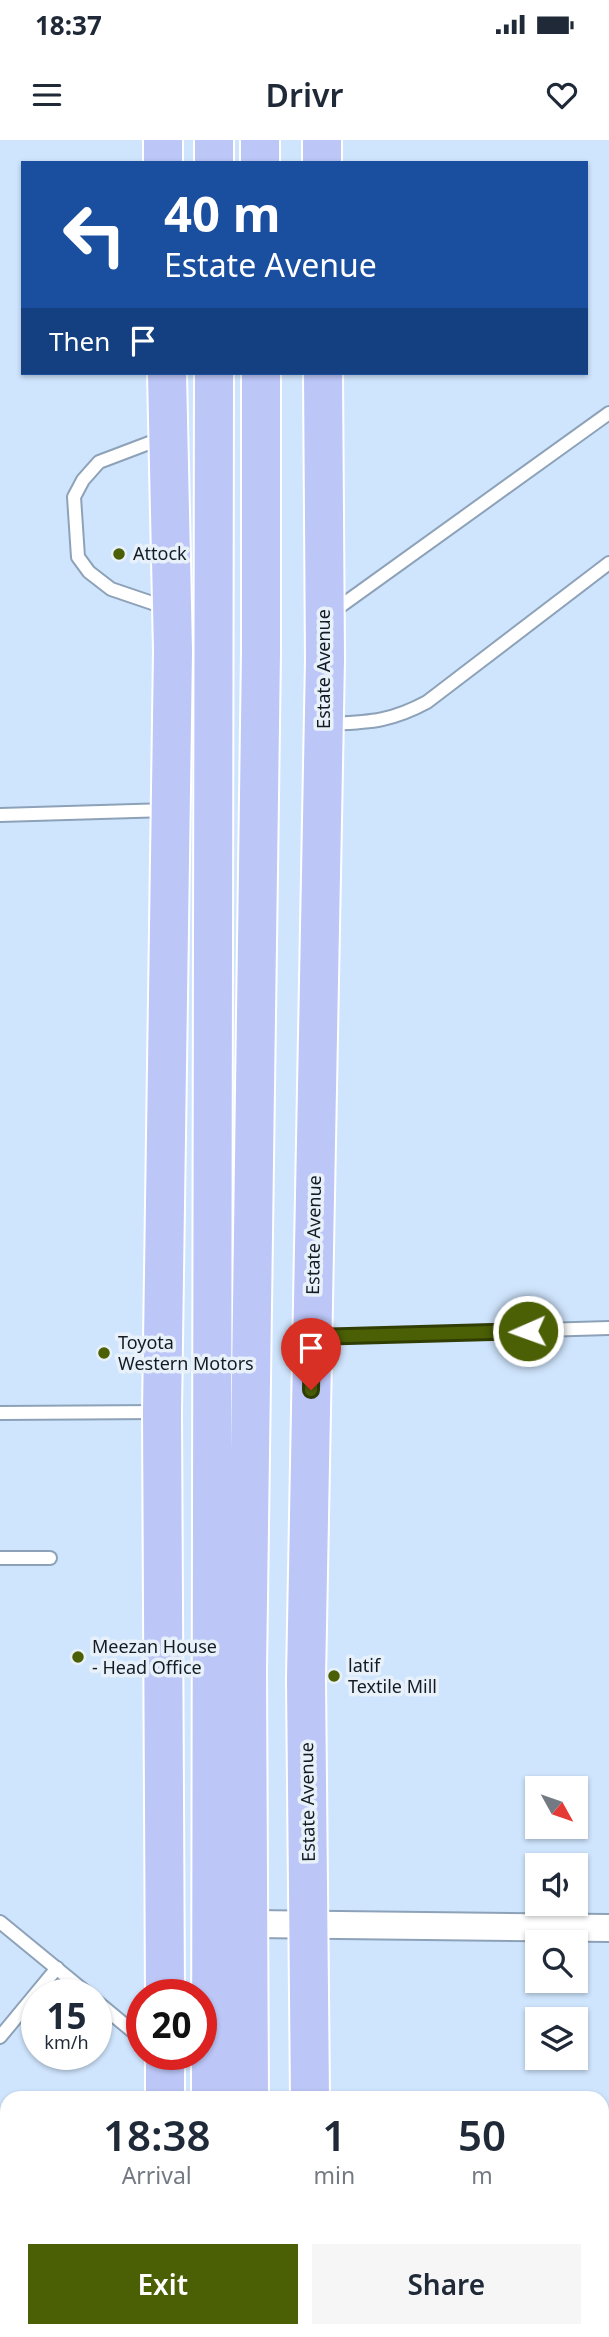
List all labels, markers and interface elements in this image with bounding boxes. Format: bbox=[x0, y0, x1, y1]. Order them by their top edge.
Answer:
text: 18:37 bbox=[35, 7, 102, 43]
text: Drivr bbox=[266, 73, 343, 116]
icon: menu bbox=[28, 76, 66, 114]
icon: heart bbox=[543, 76, 581, 114]
text: 40 m bbox=[164, 180, 281, 246]
icon: left bbox=[49, 189, 140, 280]
text: Estate Avenue bbox=[164, 243, 377, 286]
icon: arrive bbox=[124, 322, 162, 360]
text: Then bbox=[49, 323, 110, 359]
place label: Attock bbox=[133, 541, 187, 565]
marker: Attock bbox=[111, 546, 127, 562]
street label: Estate Avenue bbox=[311, 609, 335, 729]
street label: Estate Avenue bbox=[300, 1175, 326, 1295]
position arrow bbox=[491, 1294, 565, 1368]
pin bbox=[281, 1318, 341, 1390]
icon: arrive bbox=[292, 1329, 330, 1367]
place label: Toyota Western Motors bbox=[118, 1330, 254, 1375]
marker: Toyota Western Motors bbox=[96, 1345, 112, 1361]
place label: Meezan House - Head Office bbox=[92, 1634, 217, 1679]
marker: Meezan House - Head Office bbox=[70, 1649, 86, 1665]
place label: latif Textile Mill bbox=[348, 1653, 437, 1698]
marker: latif Textile Mill bbox=[326, 1668, 342, 1684]
street label: Estate Avenue bbox=[294, 1742, 320, 1862]
north arrow bbox=[525, 1776, 588, 1839]
map controls bbox=[525, 1776, 588, 2070]
button: sound bbox=[525, 1853, 588, 1916]
button: search bbox=[525, 1930, 588, 1993]
speed limit sign: 20 bbox=[126, 1979, 217, 2070]
text: 15 bbox=[46, 1992, 87, 2039]
button: layers bbox=[525, 2007, 588, 2070]
text: km/h bbox=[44, 2030, 89, 2054]
text: 18:38 bbox=[103, 2106, 211, 2163]
text: 1 bbox=[322, 2106, 346, 2163]
text: 50 bbox=[458, 2106, 506, 2163]
text: Arrival bbox=[122, 2159, 192, 2191]
text: min bbox=[313, 2159, 355, 2191]
text: m bbox=[471, 2159, 493, 2191]
button: Exit bbox=[28, 2244, 298, 2324]
button: Share bbox=[312, 2244, 581, 2324]

